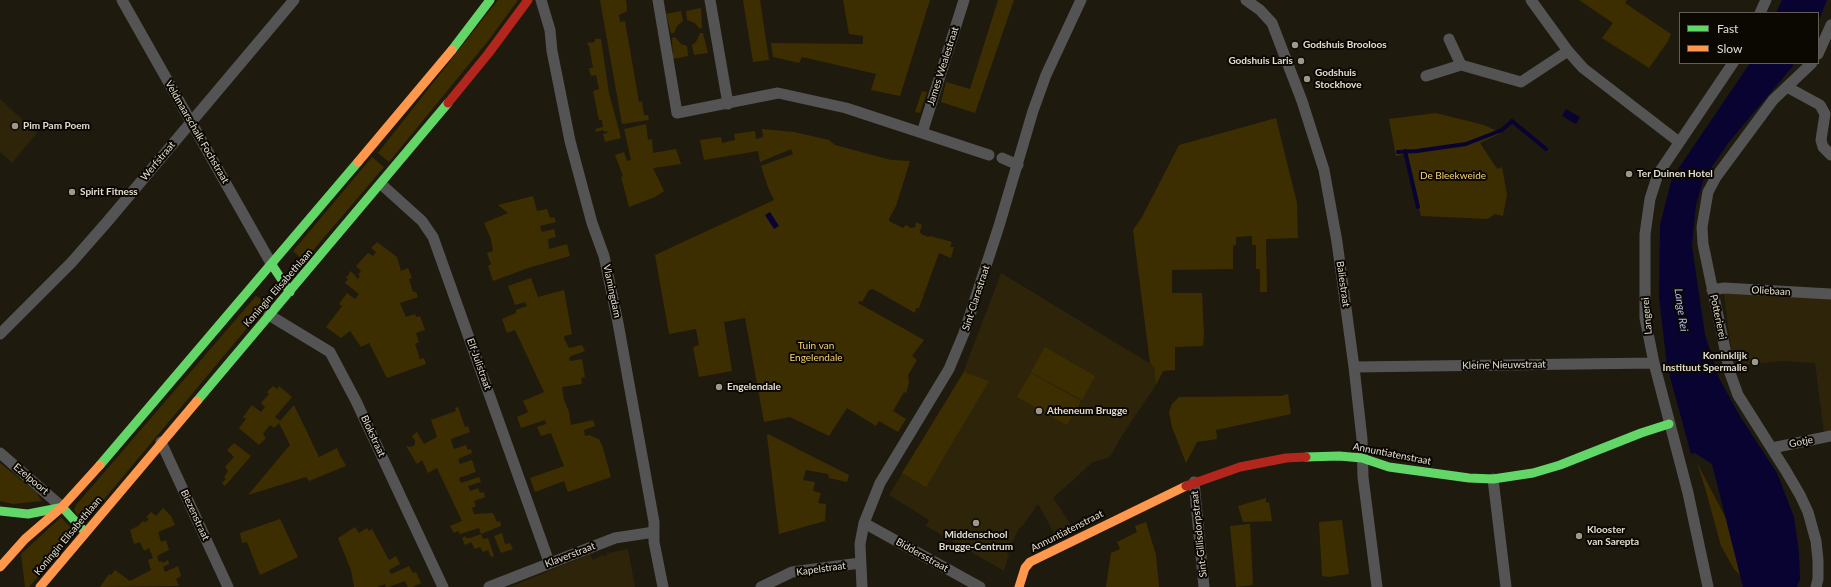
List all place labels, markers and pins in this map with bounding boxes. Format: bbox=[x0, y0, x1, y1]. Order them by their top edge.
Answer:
place label: Godshuis Brooloos bbox=[1303, 39, 1387, 51]
marker: Godshuis Brooloos bbox=[1290, 40, 1300, 50]
place label: Godshuis Laris bbox=[1228, 55, 1293, 67]
marker: Godshuis Laris bbox=[1296, 56, 1306, 66]
place label: Godshuis Stockhove bbox=[1315, 67, 1362, 90]
marker: Godshuis Stockhove bbox=[1302, 74, 1312, 84]
place label: Pim Pam Poem bbox=[23, 120, 90, 132]
marker: Pim Pam Poem bbox=[10, 121, 20, 131]
place label: Ter Duinen Hotel bbox=[1637, 168, 1713, 180]
marker: Ter Duinen Hotel bbox=[1624, 169, 1634, 179]
place label: Spirit Fitness bbox=[80, 186, 138, 198]
marker: Spirit Fitness bbox=[67, 187, 77, 197]
place label: Koninklijk Instituut Spermalie bbox=[1663, 350, 1747, 374]
marker: Koninklijk Instituut Spermalie bbox=[1750, 357, 1760, 367]
place label: Engelendale bbox=[727, 381, 781, 393]
marker: Engelendale bbox=[714, 382, 724, 392]
place label: Atheneum Brugge bbox=[1047, 405, 1127, 417]
marker: Atheneum Brugge bbox=[1034, 406, 1044, 416]
marker: Middenschool Brugge-Centrum bbox=[971, 518, 981, 528]
place label: Klooster van Sarepta bbox=[1587, 524, 1639, 548]
place label: Middenschool Brugge-Centrum bbox=[939, 529, 1013, 552]
marker: Klooster van Sarepta bbox=[1574, 531, 1584, 541]

